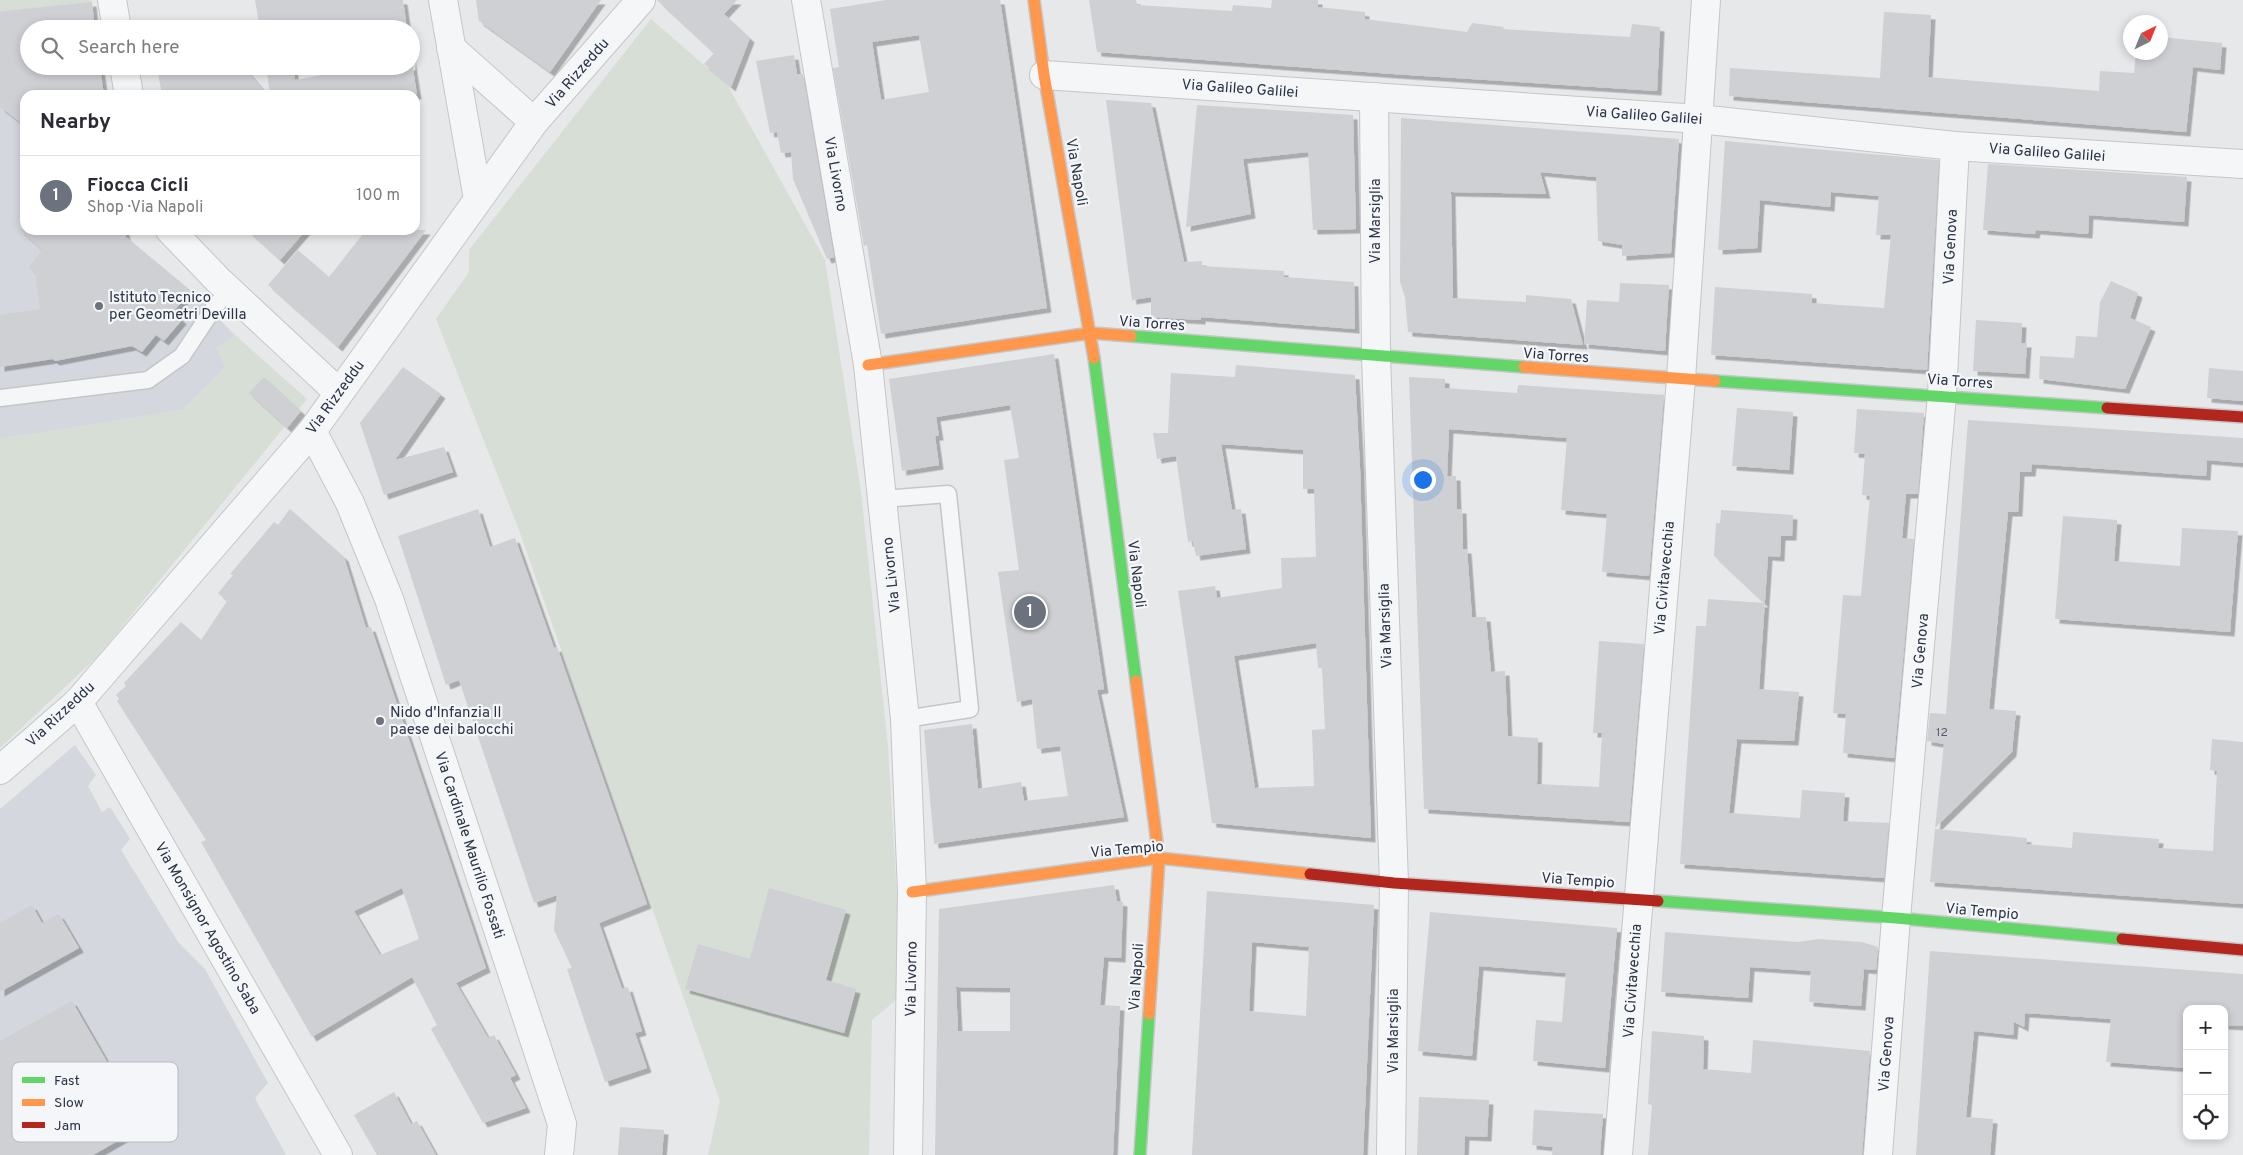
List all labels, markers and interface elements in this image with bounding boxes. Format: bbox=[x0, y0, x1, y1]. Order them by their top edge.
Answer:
north arrow bbox=[2123, 15, 2168, 60]
search box bbox=[20, 20, 420, 75]
icon: search bbox=[38, 34, 66, 62]
street label: Via Rizzeddu bbox=[542, 35, 614, 113]
text: Search here bbox=[78, 36, 180, 60]
street label: Via Galileo Galilei bbox=[1181, 76, 1299, 103]
street label: Via Galileo Galilei bbox=[1585, 103, 1703, 130]
text: Nearby bbox=[40, 109, 111, 136]
street label: Via Livorno bbox=[819, 135, 850, 213]
street label: Via Napoli bbox=[1060, 137, 1091, 207]
street label: Via Galileo Galilei bbox=[1988, 140, 2106, 167]
text: Fiocca Cicli bbox=[87, 174, 189, 198]
street label: Via Marsiglia bbox=[1367, 178, 1386, 264]
text: 1 bbox=[53, 186, 59, 206]
text: 100 m bbox=[356, 186, 400, 206]
text: Shop · Via Napoli bbox=[87, 198, 203, 218]
street label: Via Genova bbox=[1940, 209, 1963, 285]
place label: Istituto Tecnico per Geometri Devilla bbox=[109, 289, 246, 325]
marker: Istituto Tecnico per Geometri Devilla bbox=[93, 300, 105, 312]
street label: Via Torres bbox=[1118, 313, 1186, 336]
street label: Via Torres bbox=[1522, 345, 1590, 368]
street label: Via Rizzeddu bbox=[303, 357, 370, 439]
street label: Via Torres bbox=[1926, 371, 1994, 394]
your location bbox=[1410, 467, 1436, 493]
street label: Via Civitavecchia bbox=[1651, 520, 1680, 636]
street label: Via Livorno bbox=[879, 536, 906, 614]
street label: Via Napoli bbox=[1122, 539, 1149, 609]
street label: Via Marsiglia bbox=[1376, 583, 1397, 669]
pin: 1 bbox=[1014, 593, 1046, 631]
street label: Via Genova bbox=[1909, 613, 1934, 690]
street label: Via Rizzeddu bbox=[23, 678, 99, 752]
place label: Nido d'Infanzia Il paese dei balocchi bbox=[390, 704, 513, 740]
marker: Nido d'Infanzia Il paese dei balocchi bbox=[374, 715, 386, 727]
house number: 12 bbox=[1936, 725, 1948, 741]
street label: Via Cardinale Maurilio Fossati bbox=[429, 749, 508, 942]
street label: Via Tempio bbox=[1090, 838, 1165, 863]
street label: Via Monsignor Agostino Saba bbox=[150, 839, 264, 1018]
street label: Via Tempio bbox=[1541, 869, 1615, 894]
street label: Via Tempio bbox=[1944, 900, 2019, 925]
street label: Via Civitavecchia bbox=[1620, 923, 1647, 1039]
street label: Via Livorno bbox=[902, 941, 923, 1017]
street label: Via Napoli bbox=[1126, 942, 1149, 1012]
street label: Via Marsiglia bbox=[1385, 988, 1404, 1074]
map controls bbox=[2183, 1005, 2228, 1140]
button: + bbox=[2183, 1005, 2228, 1050]
street label: Via Genova bbox=[1875, 1016, 1900, 1093]
button: − bbox=[2183, 1050, 2228, 1095]
legend bbox=[12, 1062, 178, 1142]
text: Fast bbox=[54, 1073, 80, 1090]
text: Slow bbox=[54, 1095, 84, 1112]
button: locate bbox=[2183, 1095, 2228, 1140]
text: Jam bbox=[54, 1118, 81, 1135]

